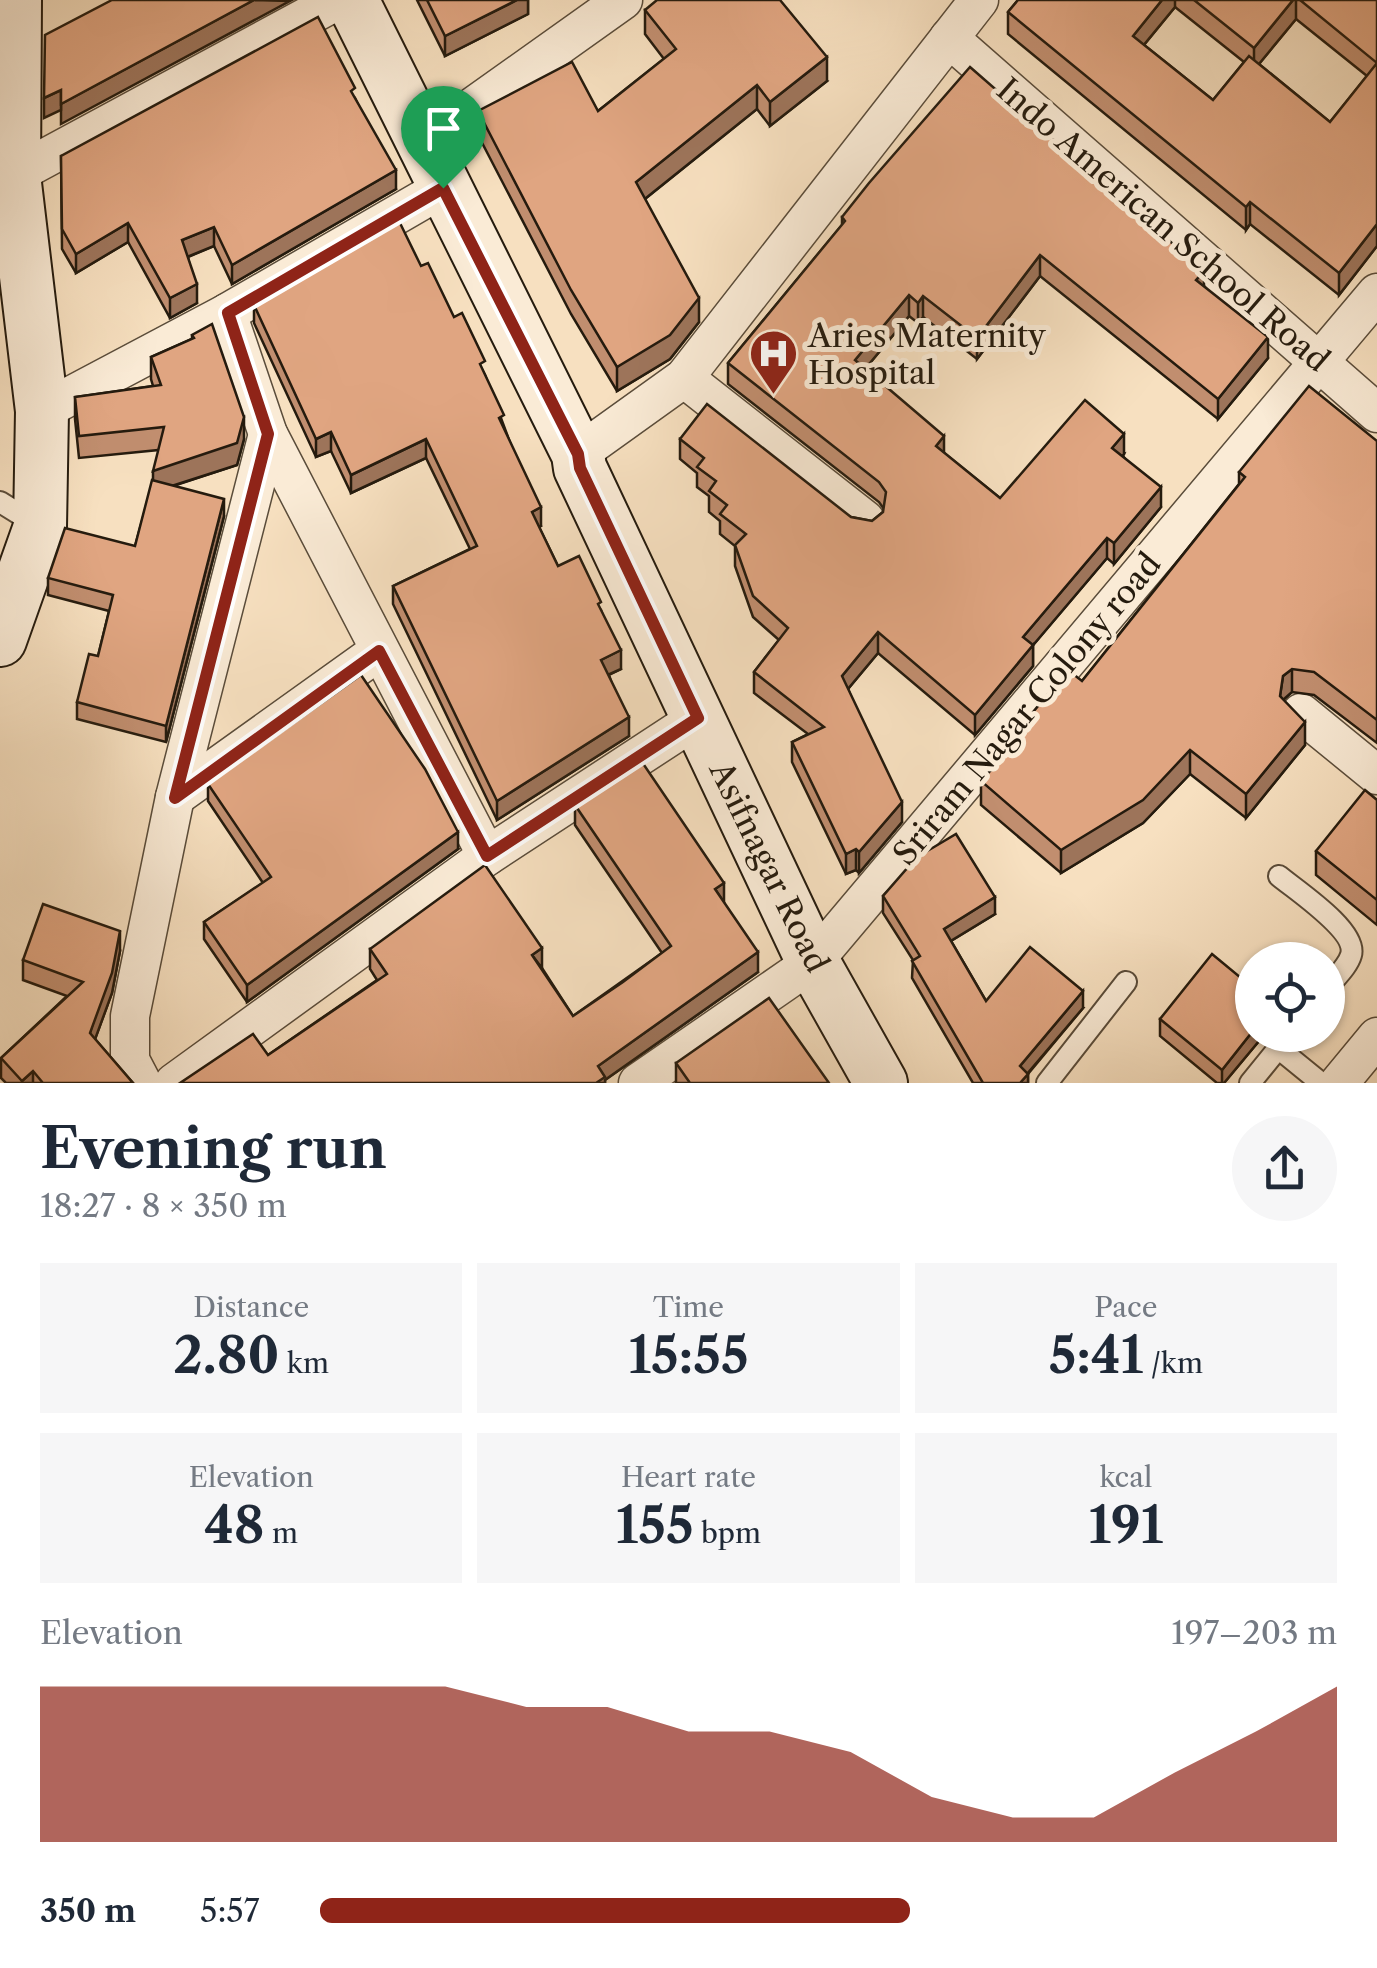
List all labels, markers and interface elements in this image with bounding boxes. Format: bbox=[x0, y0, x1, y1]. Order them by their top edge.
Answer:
street label: Indo American School Road bbox=[989, 70, 1338, 380]
pin bbox=[401, 86, 486, 189]
icon: arrive bbox=[416, 101, 471, 156]
place label: Aries Maternity Hospital bbox=[807, 316, 1047, 392]
hospital icon: Aries Maternity Hospital bbox=[747, 328, 799, 396]
street label: Sriram Nagar Colony road bbox=[885, 545, 1169, 873]
street label: Asifnagar Road bbox=[701, 754, 837, 979]
map controls bbox=[1235, 942, 1345, 1052]
button: locate bbox=[1235, 942, 1345, 1052]
text: Evening run bbox=[40, 1115, 387, 1182]
button: share bbox=[1232, 1116, 1337, 1221]
text: 18:27 · 8 × 350 m bbox=[40, 1186, 287, 1225]
text: Distance bbox=[193, 1290, 309, 1324]
text: Time bbox=[653, 1290, 724, 1324]
text: Pace bbox=[1094, 1290, 1157, 1324]
text: 2.80 bbox=[173, 1324, 279, 1386]
text: 15:55 bbox=[628, 1324, 749, 1386]
text: 5:41 bbox=[1049, 1324, 1143, 1386]
text: km bbox=[279, 1346, 329, 1380]
text: /km bbox=[1143, 1346, 1203, 1380]
text: Elevation bbox=[189, 1460, 314, 1494]
text: Heart rate bbox=[621, 1460, 756, 1494]
text: kcal bbox=[1099, 1460, 1152, 1494]
text: 48 bbox=[204, 1494, 265, 1556]
text: 155 bbox=[616, 1494, 693, 1556]
text: 191 bbox=[1088, 1494, 1163, 1556]
text: m bbox=[265, 1516, 298, 1550]
text: bpm bbox=[693, 1516, 761, 1550]
text: Elevation bbox=[40, 1613, 183, 1652]
text: 197–203 m bbox=[1171, 1613, 1337, 1652]
text: 350 m bbox=[40, 1891, 136, 1930]
text: 5:57 bbox=[200, 1891, 260, 1930]

